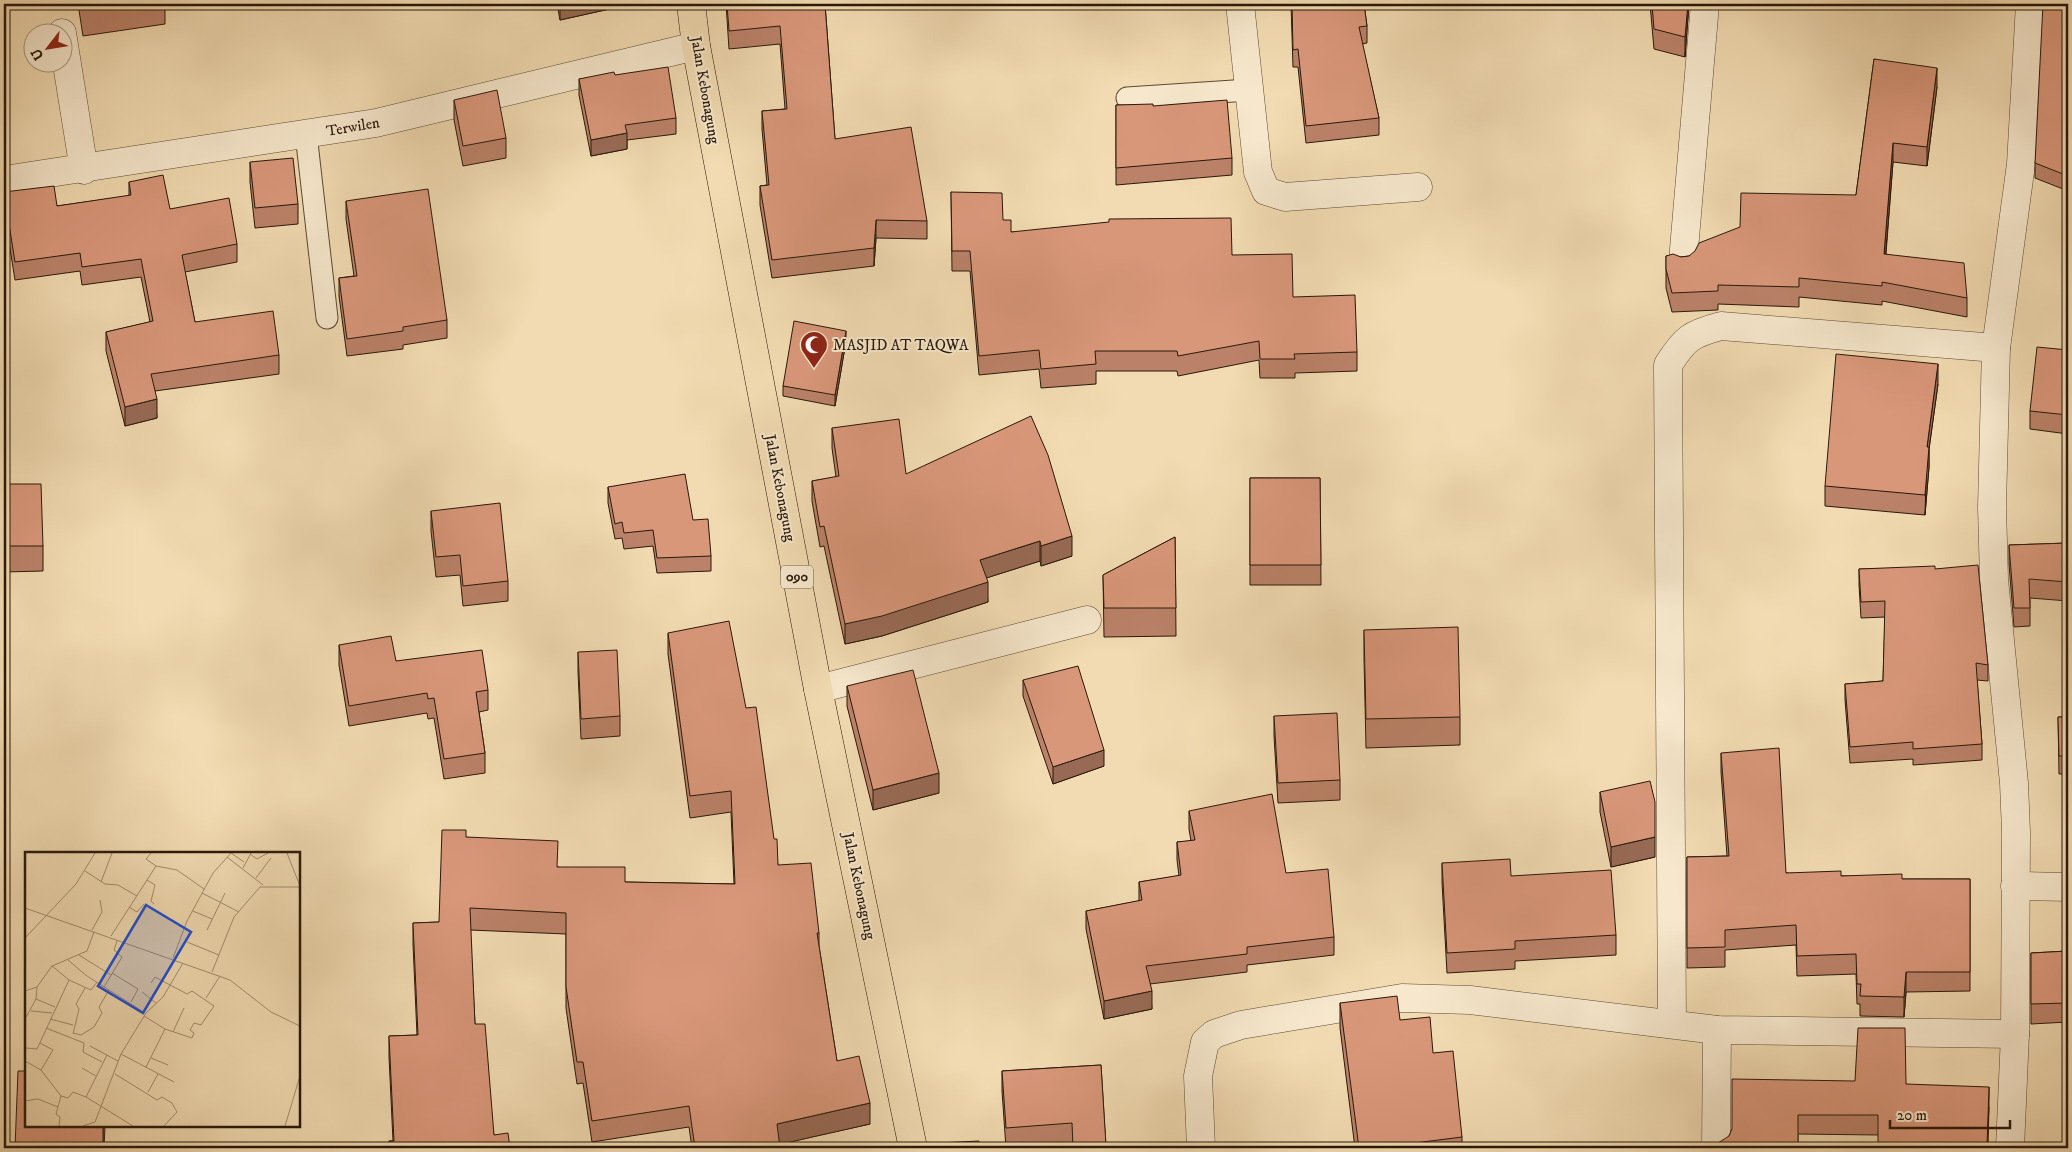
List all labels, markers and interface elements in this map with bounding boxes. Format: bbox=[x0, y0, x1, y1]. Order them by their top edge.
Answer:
north arrow bbox=[22, 22, 72, 72]
street label: Jalan Kebonagung bbox=[686, 33, 724, 146]
text: U bbox=[27, 45, 48, 63]
street label: Terwilen bbox=[325, 113, 381, 141]
mosque icon: MASJID AT TAQWA bbox=[799, 330, 829, 369]
place label: MASJID AT TAQWA bbox=[833, 336, 969, 355]
street label: Jalan Kebonagung bbox=[760, 431, 800, 544]
road number: 090 bbox=[781, 566, 813, 588]
street label: Jalan Kebonagung bbox=[838, 829, 880, 942]
inset map bbox=[25, 852, 300, 1127]
scale bar bbox=[1890, 1097, 2010, 1129]
text: 20 m bbox=[1897, 1106, 1927, 1125]

